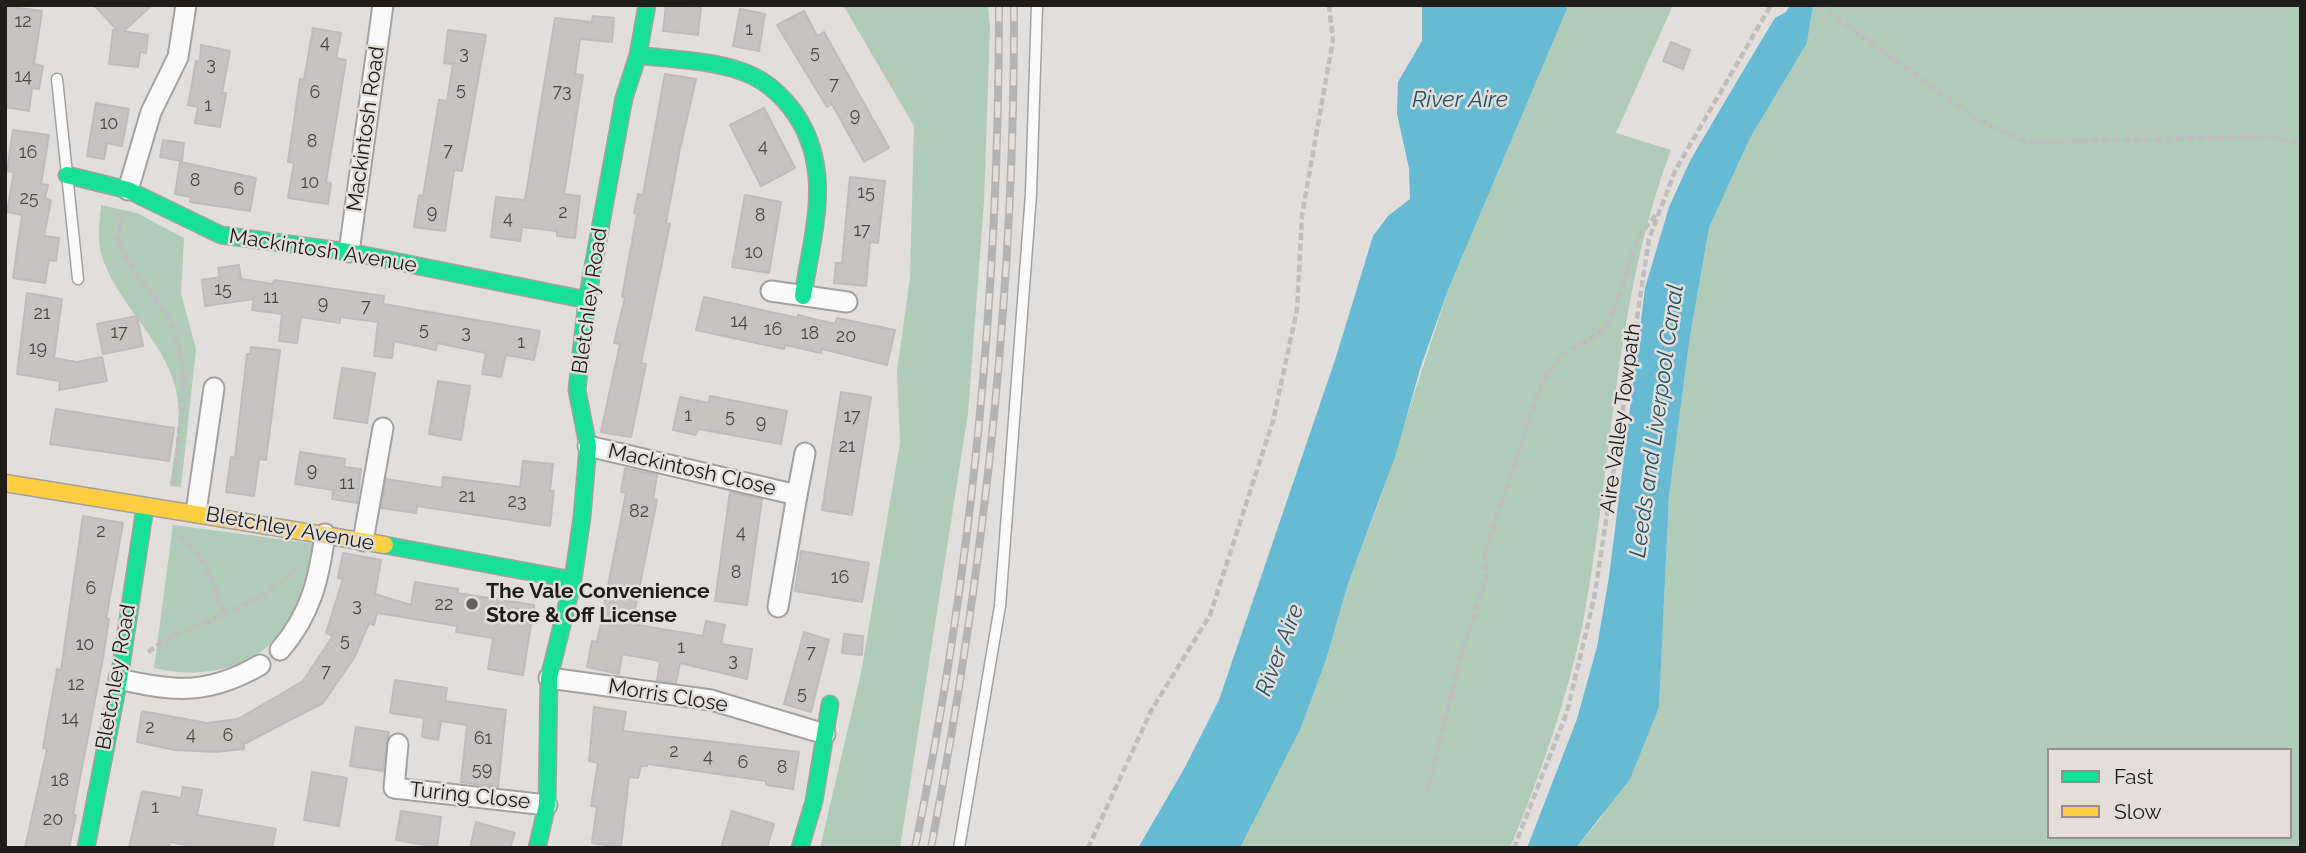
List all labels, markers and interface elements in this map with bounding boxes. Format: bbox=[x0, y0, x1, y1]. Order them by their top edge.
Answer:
house number: 12 bbox=[14, 11, 32, 33]
house number: 1 bbox=[745, 19, 753, 41]
house number: 4 bbox=[320, 32, 330, 54]
house number: 5 bbox=[810, 42, 820, 64]
house number: 3 bbox=[459, 43, 469, 65]
street label: Mackintosh Road bbox=[342, 45, 390, 213]
house number: 3 bbox=[206, 54, 216, 76]
house number: 14 bbox=[14, 66, 32, 88]
house number: 7 bbox=[829, 74, 839, 96]
house number: 5 bbox=[456, 79, 466, 101]
house number: 73 bbox=[552, 81, 572, 103]
house number: 6 bbox=[310, 82, 320, 104]
water label: River Aire bbox=[1412, 86, 1508, 114]
house number: 1 bbox=[204, 95, 212, 117]
house number: 9 bbox=[850, 105, 860, 127]
house number: 10 bbox=[100, 113, 118, 135]
house number: 8 bbox=[307, 131, 317, 153]
house number: 4 bbox=[758, 136, 768, 158]
house number: 7 bbox=[443, 140, 453, 162]
house number: 16 bbox=[19, 142, 37, 164]
house number: 8 bbox=[190, 170, 200, 192]
house number: 10 bbox=[301, 172, 319, 194]
house number: 6 bbox=[234, 179, 244, 201]
house number: 15 bbox=[857, 182, 875, 204]
house number: 25 bbox=[19, 188, 39, 210]
house number: 9 bbox=[427, 202, 437, 224]
house number: 2 bbox=[558, 202, 568, 224]
house number: 8 bbox=[755, 205, 765, 227]
house number: 4 bbox=[503, 208, 513, 230]
house number: 17 bbox=[853, 220, 871, 242]
street label: Mackintosh Avenue bbox=[227, 224, 419, 278]
street label: Bletchley Road bbox=[567, 226, 613, 376]
house number: 10 bbox=[745, 242, 763, 264]
house number: 15 bbox=[214, 279, 232, 301]
water label: Leeds and Liverpool Canal bbox=[1624, 283, 1690, 559]
house number: 11 bbox=[263, 287, 279, 309]
house number: 9 bbox=[318, 293, 328, 315]
house number: 7 bbox=[361, 296, 371, 318]
house number: 21 bbox=[33, 303, 51, 325]
house number: 14 bbox=[730, 311, 748, 333]
house number: 5 bbox=[419, 319, 429, 341]
house number: 16 bbox=[764, 319, 782, 341]
street label: Aire Valley Towpath bbox=[1595, 321, 1647, 515]
house number: 17 bbox=[110, 322, 128, 344]
house number: 3 bbox=[461, 322, 471, 344]
house number: 18 bbox=[801, 323, 819, 345]
house number: 20 bbox=[836, 326, 856, 348]
house number: 1 bbox=[517, 332, 525, 354]
house number: 19 bbox=[29, 338, 47, 360]
house number: 1 bbox=[684, 405, 692, 427]
house number: 5 bbox=[725, 406, 735, 428]
house number: 17 bbox=[843, 406, 861, 428]
house number: 9 bbox=[756, 412, 766, 434]
house number: 21 bbox=[838, 436, 856, 458]
street label: Mackintosh Close bbox=[606, 438, 778, 502]
house number: 9 bbox=[307, 460, 317, 482]
house number: 11 bbox=[339, 473, 355, 495]
house number: 21 bbox=[458, 486, 476, 508]
house number: 23 bbox=[508, 491, 526, 513]
house number: 82 bbox=[629, 501, 649, 523]
street label: Bletchley Avenue bbox=[204, 502, 376, 556]
house number: 2 bbox=[96, 521, 106, 543]
house number: 4 bbox=[736, 522, 746, 544]
house number: 8 bbox=[731, 562, 741, 584]
house number: 16 bbox=[831, 567, 849, 589]
house number: 6 bbox=[86, 578, 96, 600]
place label: The Vale Convenience Store & Off License bbox=[486, 579, 710, 629]
house number: 22 bbox=[435, 594, 453, 616]
house number: 3 bbox=[352, 595, 362, 617]
marker: The Vale Convenience Store & Off License bbox=[464, 596, 480, 612]
water label: River Aire bbox=[1250, 600, 1310, 700]
street label: Bletchley Road bbox=[91, 602, 141, 752]
house number: 5 bbox=[340, 630, 350, 652]
house number: 10 bbox=[76, 634, 94, 656]
house number: 1 bbox=[677, 637, 685, 659]
house number: 7 bbox=[806, 642, 816, 664]
house number: 3 bbox=[728, 650, 738, 672]
house number: 7 bbox=[321, 661, 331, 683]
house number: 12 bbox=[67, 674, 85, 696]
street label: Morris Close bbox=[606, 674, 730, 718]
house number: 5 bbox=[797, 683, 807, 705]
house number: 14 bbox=[61, 708, 79, 730]
house number: 2 bbox=[145, 717, 155, 739]
house number: 4 bbox=[186, 724, 196, 746]
house number: 6 bbox=[223, 725, 233, 747]
house number: 61 bbox=[474, 728, 492, 750]
house number: 2 bbox=[669, 741, 679, 763]
house number: 4 bbox=[703, 746, 713, 768]
legend bbox=[2047, 748, 2292, 839]
house number: 6 bbox=[738, 752, 748, 774]
house number: 8 bbox=[777, 757, 787, 779]
house number: 59 bbox=[472, 759, 492, 781]
text: Fast bbox=[2114, 764, 2154, 789]
house number: 18 bbox=[51, 770, 69, 792]
street label: Turing Close bbox=[408, 777, 532, 815]
house number: 1 bbox=[151, 797, 159, 819]
text: Slow bbox=[2114, 799, 2162, 824]
house number: 20 bbox=[43, 809, 63, 831]

